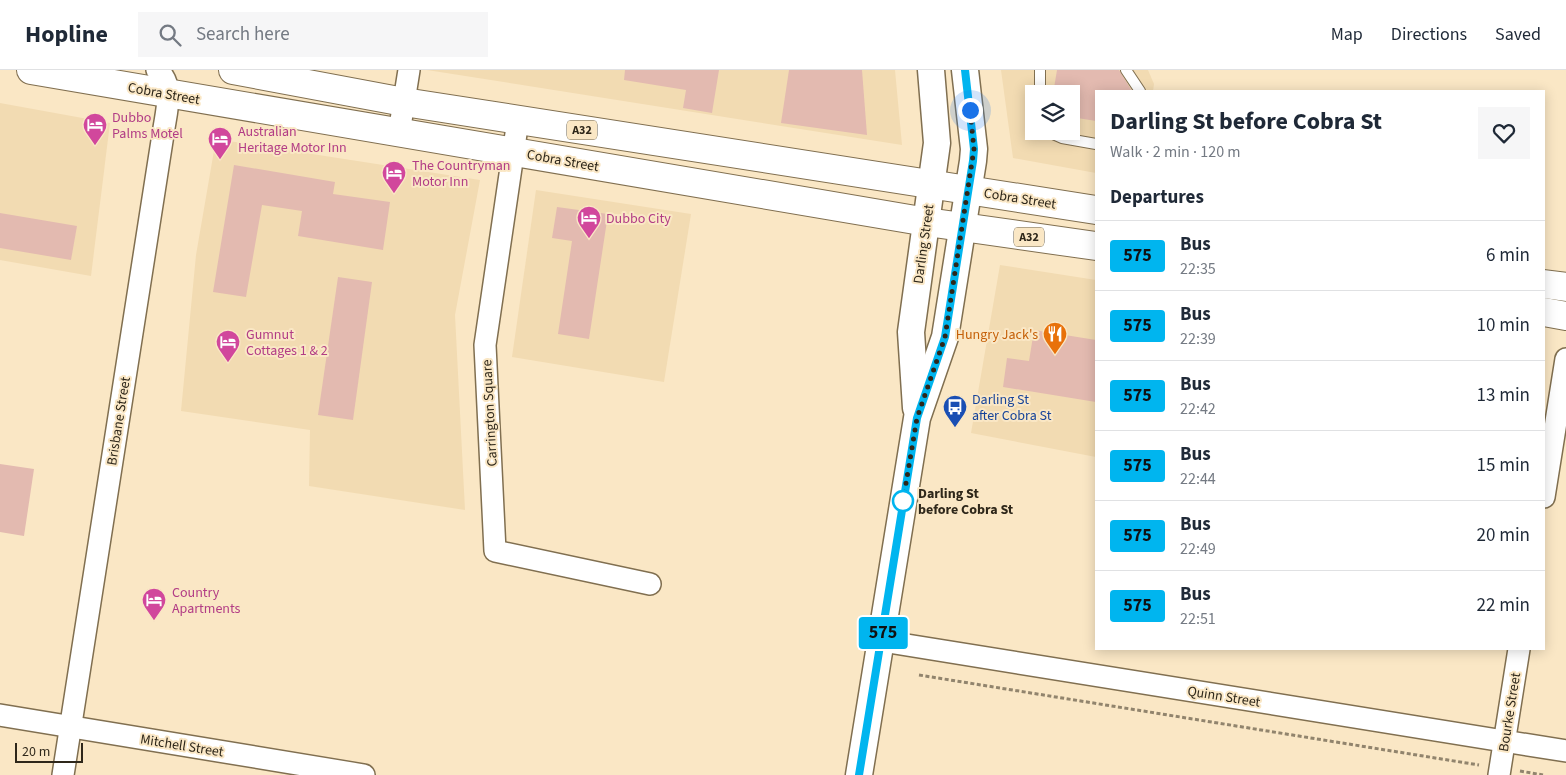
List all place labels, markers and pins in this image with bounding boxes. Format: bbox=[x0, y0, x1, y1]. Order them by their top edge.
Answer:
place label: Dubbo Palms Motel bbox=[112, 108, 183, 144]
hotel icon: Dubbo Palms Motel bbox=[82, 112, 108, 146]
place label: Australian Heritage Motor Inn bbox=[238, 122, 347, 158]
hotel icon: Australian Heritage Motor Inn bbox=[207, 126, 233, 160]
place label: The Countryman Motor Inn bbox=[412, 156, 511, 192]
hotel icon: The Countryman Motor Inn bbox=[381, 160, 407, 194]
hotel icon: Dubbo City bbox=[576, 205, 602, 239]
place label: Dubbo City bbox=[606, 209, 671, 229]
restaurant icon: Hungry Jack's bbox=[1042, 321, 1068, 355]
place label: Gumnut Cottages 1 & 2 bbox=[246, 325, 328, 361]
place label: Hungry Jack's bbox=[956, 325, 1038, 345]
hotel icon: Gumnut Cottages 1 & 2 bbox=[215, 329, 241, 363]
place label: Darling St after Cobra St bbox=[972, 390, 1052, 426]
bus stop icon: Darling St after Cobra St bbox=[942, 394, 968, 428]
place label: Darling St before Cobra St bbox=[918, 484, 1014, 520]
marker: Darling St before Cobra St bbox=[892, 490, 914, 512]
place label: Country Apartments bbox=[172, 583, 241, 619]
hotel icon: Country Apartments bbox=[141, 587, 167, 621]

